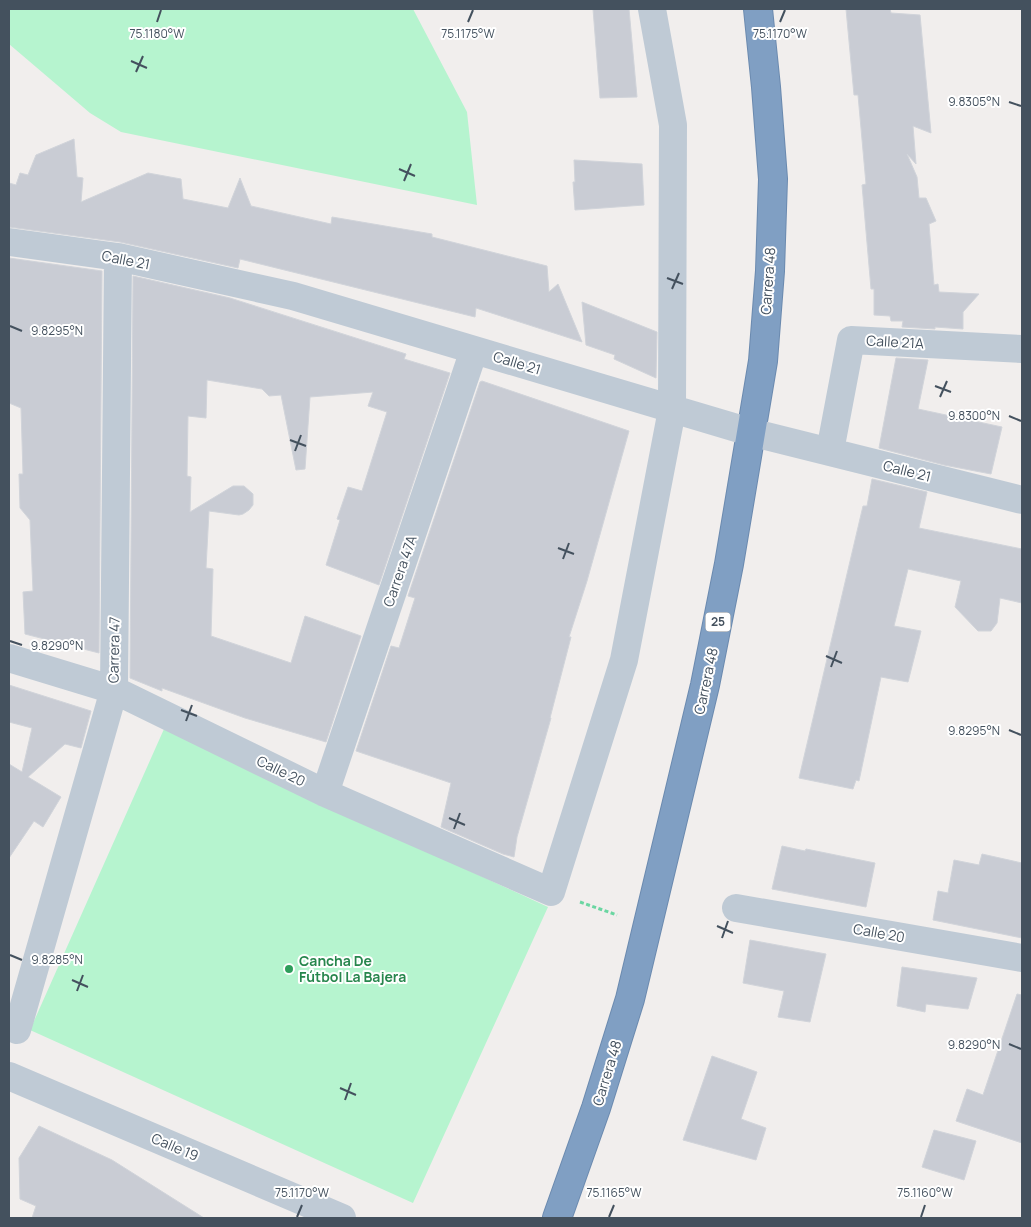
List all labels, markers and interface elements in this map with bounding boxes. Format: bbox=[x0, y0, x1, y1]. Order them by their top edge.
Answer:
text: 75.1180°W bbox=[130, 25, 185, 42]
text: 75.1175°W bbox=[441, 25, 496, 42]
text: 75.1170°W bbox=[753, 25, 808, 42]
text: 9.8305°N bbox=[948, 93, 1000, 110]
street label: Calle 21 bbox=[100, 246, 152, 273]
street label: Carrera 48 bbox=[756, 247, 779, 315]
text: 9.8295°N bbox=[31, 322, 83, 339]
street label: Calle 21A bbox=[866, 331, 924, 353]
street label: Calle 21 bbox=[491, 346, 543, 379]
text: 9.8300°N bbox=[948, 407, 1000, 424]
street label: Calle 21 bbox=[881, 455, 933, 486]
street label: Carrera 47A bbox=[378, 532, 421, 609]
road number: 25 bbox=[706, 612, 730, 632]
street label: Carrera 47 bbox=[103, 617, 124, 683]
text: 9.8290°N bbox=[31, 637, 83, 654]
street label: Carrera 48 bbox=[689, 646, 722, 716]
text: 9.8295°N bbox=[948, 722, 1000, 739]
street label: Calle 20 bbox=[254, 751, 309, 790]
street label: Calle 20 bbox=[852, 919, 906, 946]
text: 9.8285°N bbox=[31, 951, 83, 968]
place label: Cancha De Fútbol La Bajera bbox=[299, 951, 406, 986]
marker: Cancha De Fútbol La Bajera bbox=[283, 963, 295, 975]
text: 9.8290°N bbox=[948, 1036, 1000, 1053]
street label: Carrera 48 bbox=[588, 1038, 625, 1108]
street label: Calle 19 bbox=[149, 1128, 202, 1165]
text: 75.1170°W bbox=[275, 1184, 330, 1201]
text: 75.1165°W bbox=[587, 1184, 642, 1201]
text: 75.1160°W bbox=[897, 1184, 953, 1201]

